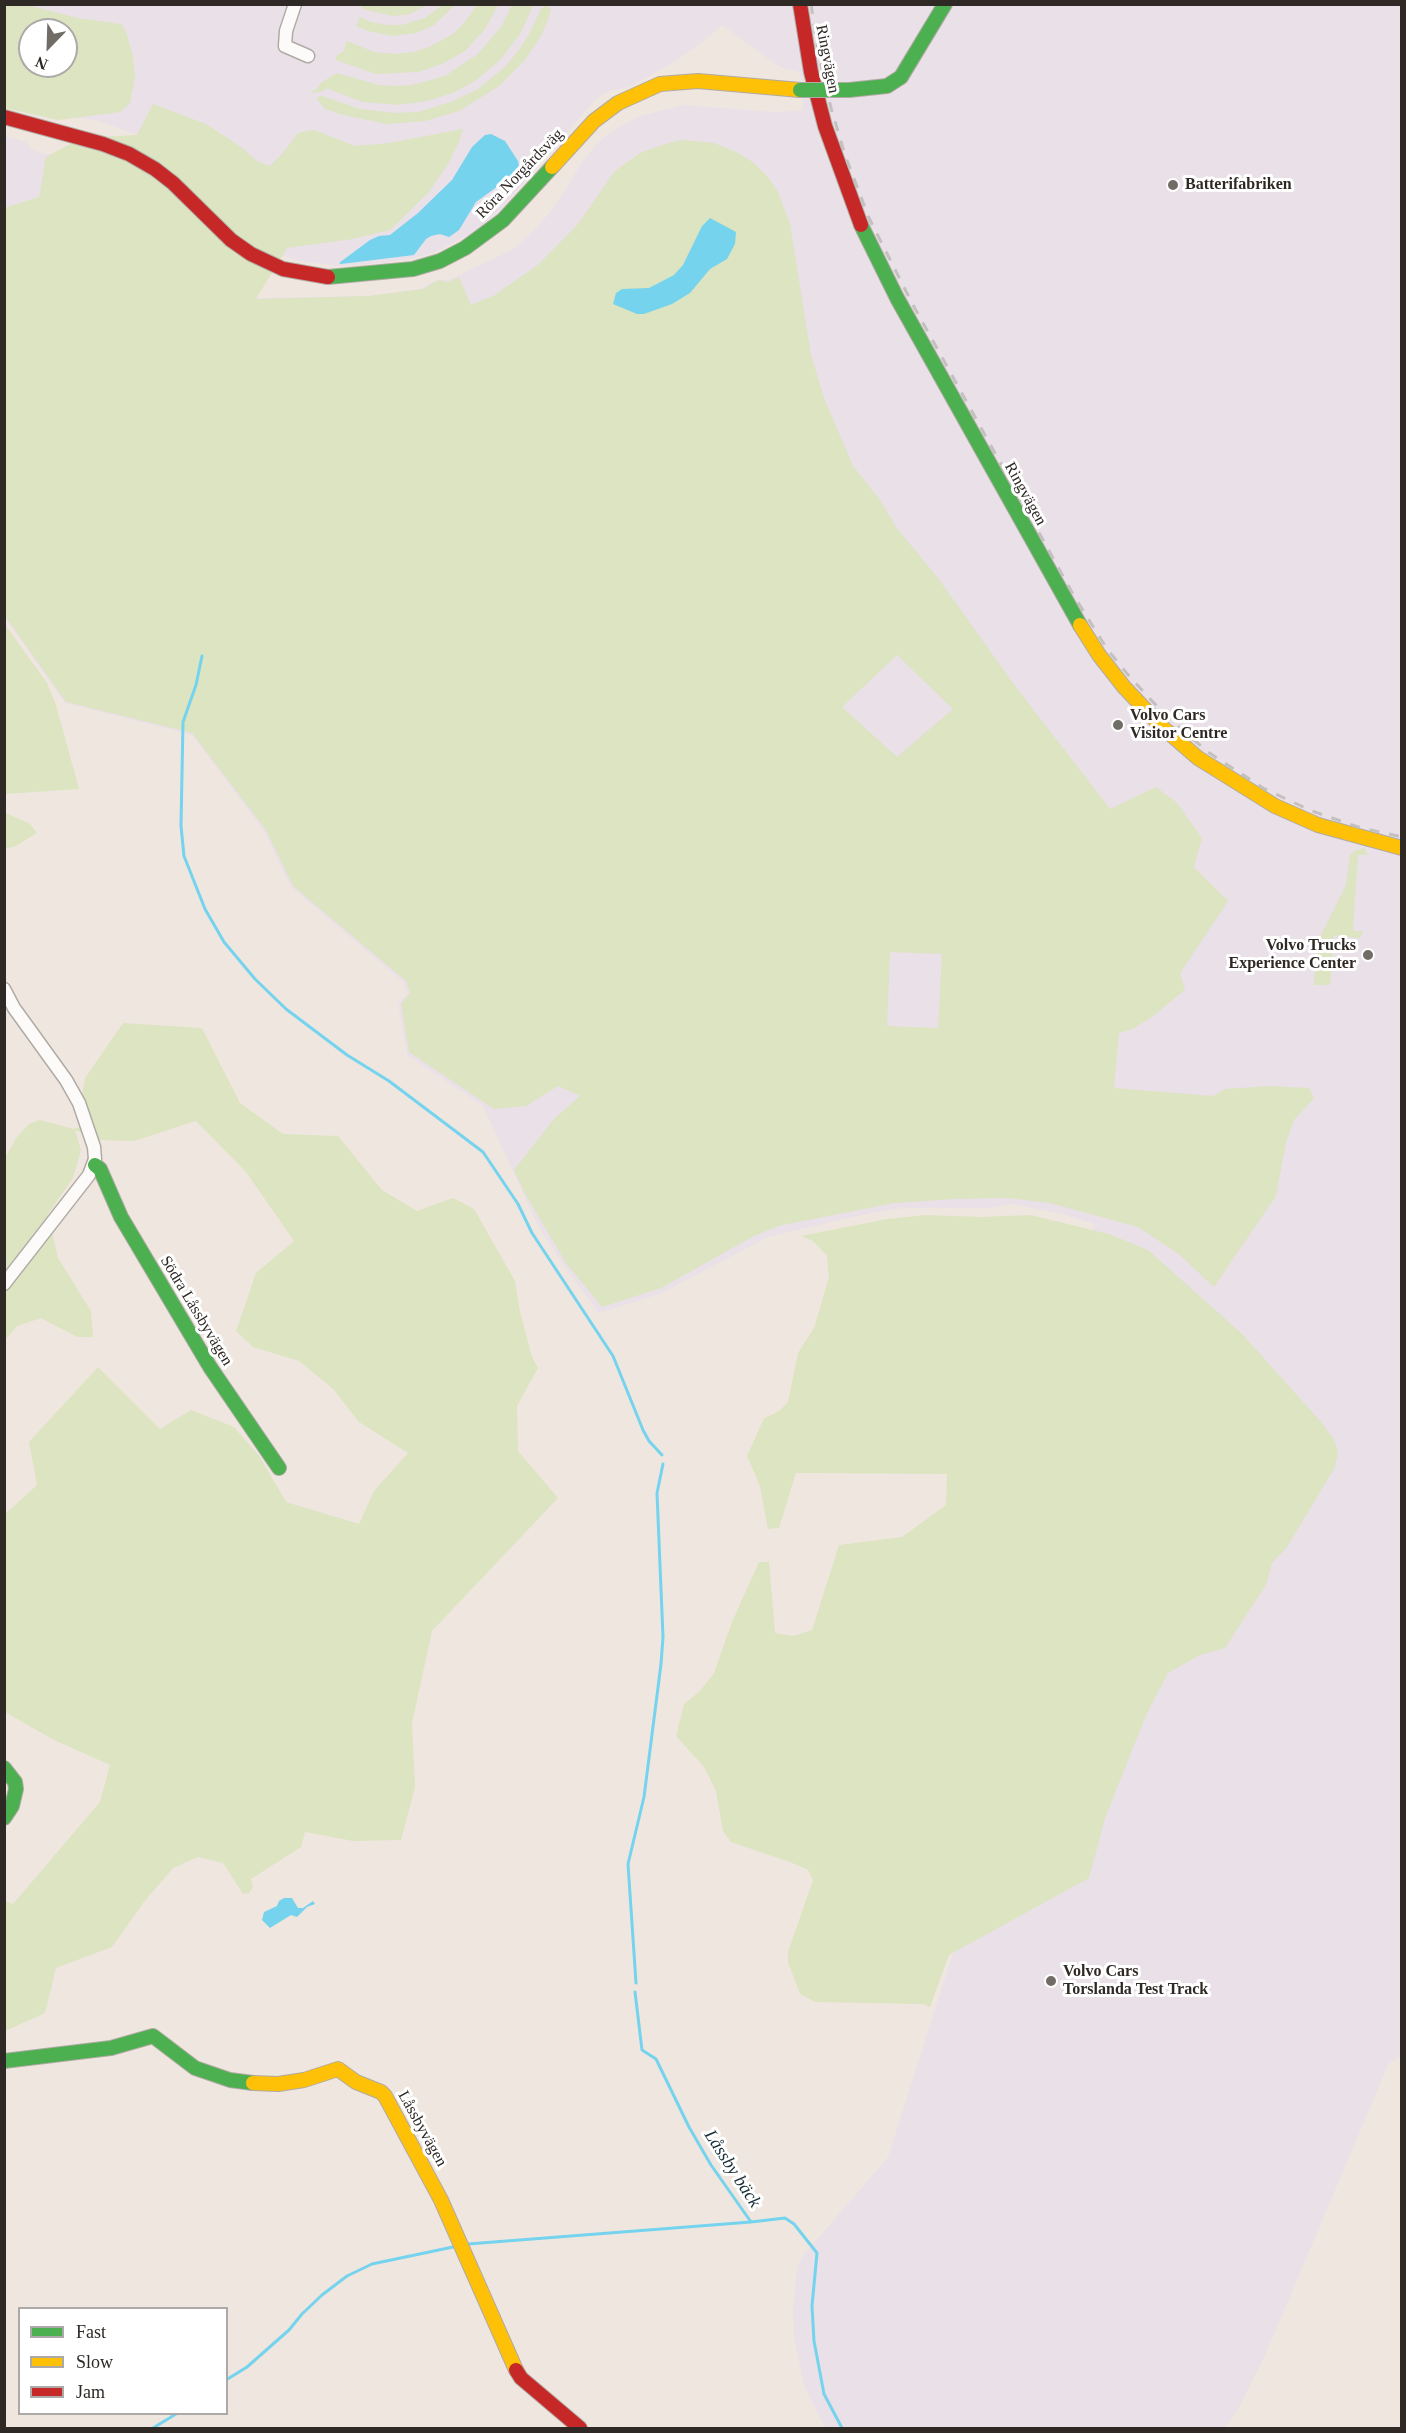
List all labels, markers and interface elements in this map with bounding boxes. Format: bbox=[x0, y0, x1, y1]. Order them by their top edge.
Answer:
north arrow bbox=[18, 18, 78, 78]
street label: Ringvägen bbox=[811, 23, 843, 95]
text: N bbox=[33, 53, 50, 73]
street label: Röra Norgårdsväg bbox=[472, 125, 568, 223]
place label: Batterifabriken bbox=[1185, 175, 1292, 195]
marker: Batterifabriken bbox=[1166, 178, 1180, 192]
street label: Ringvägen bbox=[1000, 459, 1050, 529]
place label: Volvo Cars Visitor Centre bbox=[1130, 706, 1227, 744]
marker: Volvo Cars Visitor Centre bbox=[1111, 718, 1125, 732]
place label: Volvo Trucks Experience Center bbox=[1228, 936, 1356, 974]
marker: Volvo Trucks Experience Center bbox=[1361, 948, 1375, 962]
street label: Södra Låssbyvägen bbox=[156, 1253, 236, 1369]
place label: Volvo Cars Torslanda Test Track bbox=[1063, 1962, 1208, 2000]
marker: Volvo Cars Torslanda Test Track bbox=[1044, 1974, 1058, 1988]
street label: Låssbyvägen bbox=[393, 2088, 451, 2170]
water label: Låssby bäck bbox=[699, 2126, 765, 2212]
legend bbox=[18, 2307, 228, 2415]
text: Fast bbox=[76, 2322, 106, 2342]
text: Slow bbox=[76, 2352, 113, 2372]
text: Jam bbox=[76, 2382, 105, 2402]

